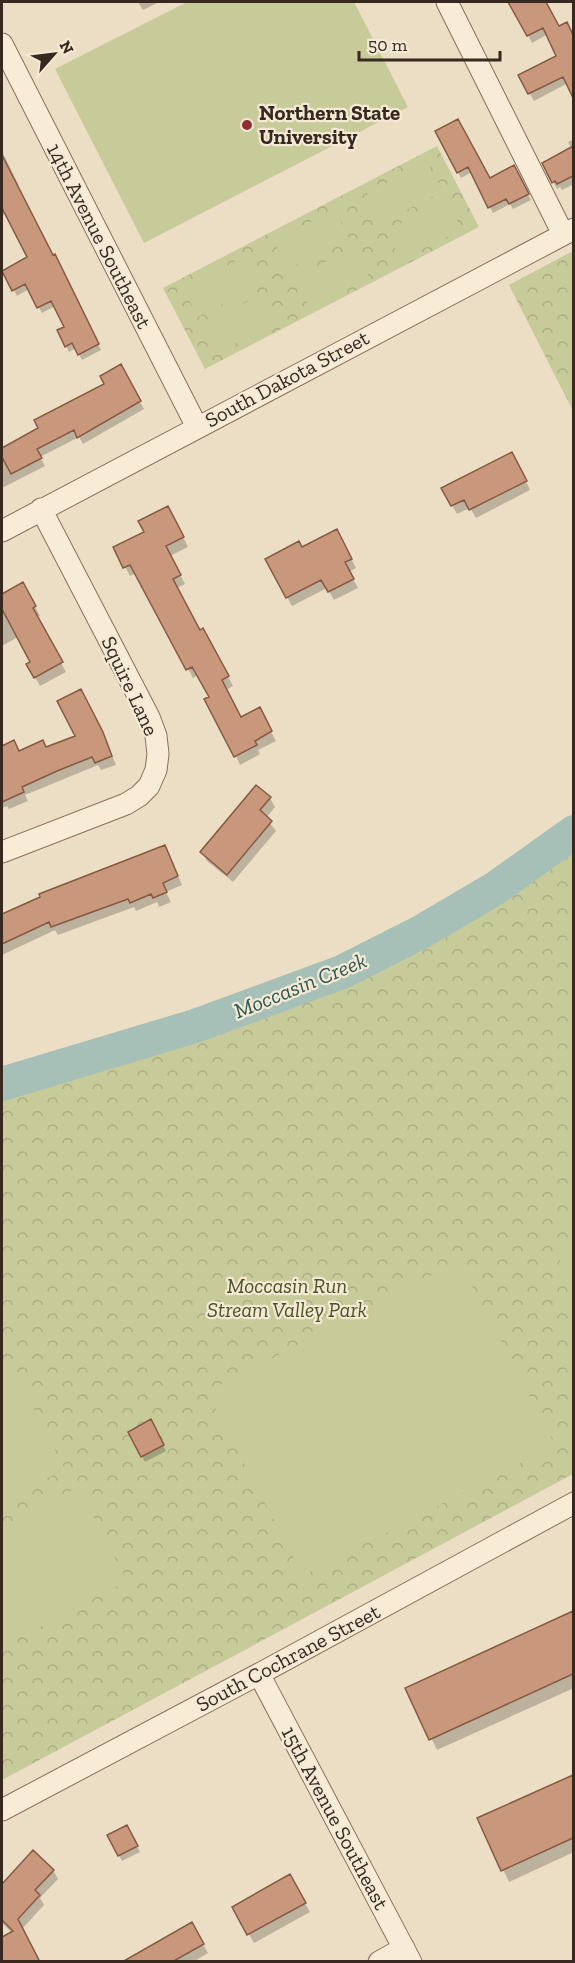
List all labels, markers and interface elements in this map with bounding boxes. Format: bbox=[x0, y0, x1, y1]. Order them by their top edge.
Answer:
north arrow bbox=[24, 24, 84, 84]
scale bar bbox=[359, 24, 500, 62]
text: 50 m bbox=[368, 34, 408, 56]
text: N bbox=[56, 37, 78, 57]
place label: Northern State University bbox=[259, 100, 400, 149]
marker: Northern State University bbox=[240, 118, 254, 132]
street label: 14th Avenue Southeast bbox=[42, 139, 157, 333]
street label: South Dakota Street bbox=[201, 325, 373, 432]
street label: Squire Lane bbox=[97, 632, 164, 740]
water label: Moccasin Creek bbox=[230, 947, 371, 1024]
park label: Moccasin Run Stream Valley Park bbox=[207, 1273, 367, 1322]
street label: South Cochrane Street bbox=[192, 1598, 384, 1717]
street label: 15th Avenue Southeast bbox=[277, 1722, 394, 1914]

